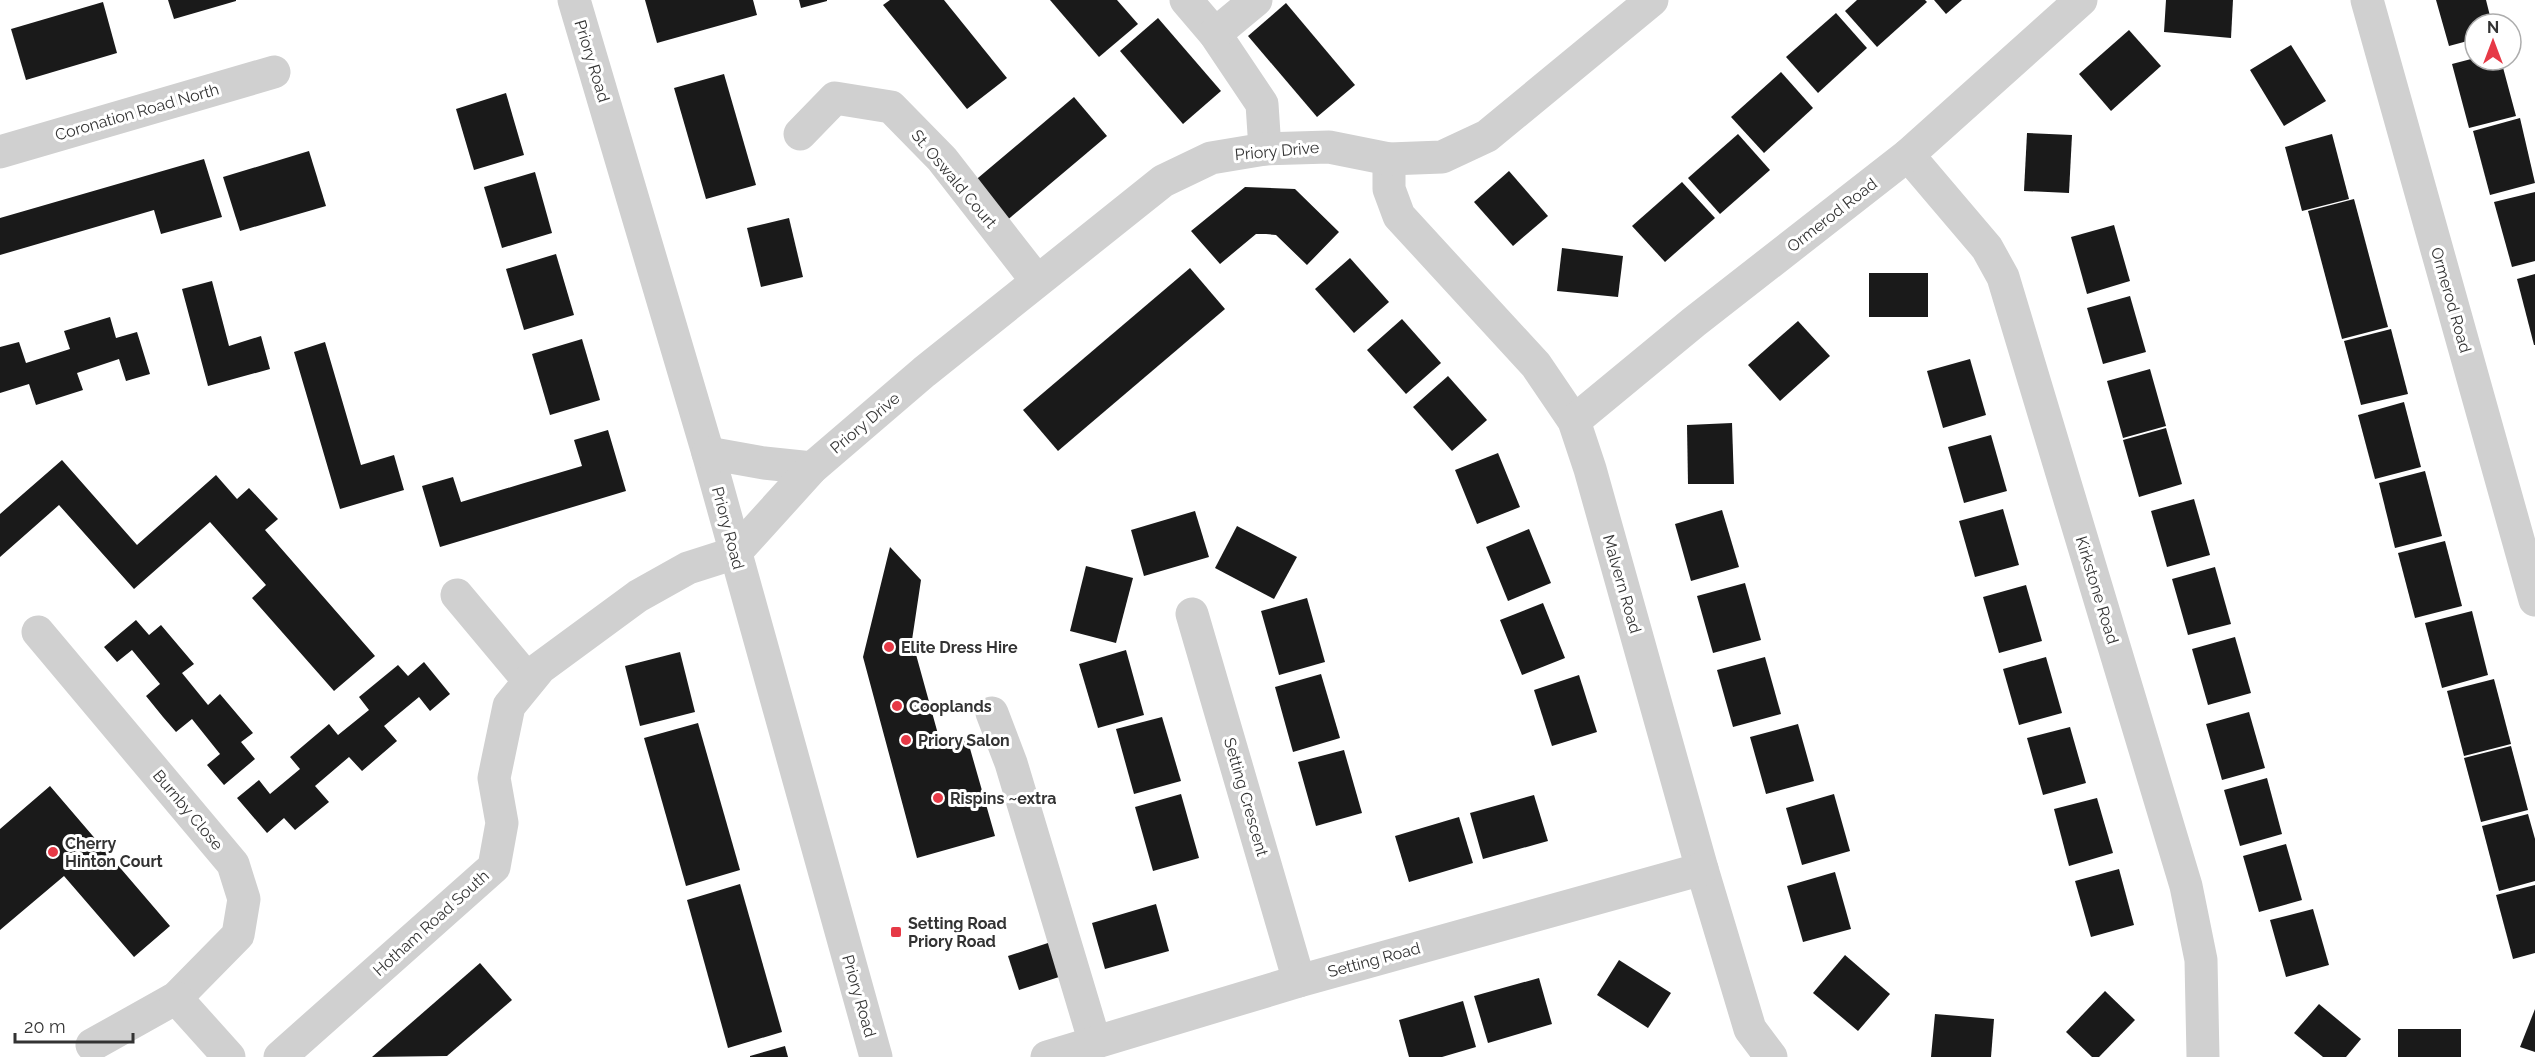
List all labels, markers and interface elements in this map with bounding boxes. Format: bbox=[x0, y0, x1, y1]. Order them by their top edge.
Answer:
north arrow bbox=[2463, 12, 2523, 72]
street label: Priory Road bbox=[571, 18, 614, 104]
text: N bbox=[2487, 18, 2499, 37]
street label: Coronation Road North bbox=[53, 79, 221, 145]
street label: St. Oswald Court bbox=[907, 126, 1001, 233]
street label: Priory Drive bbox=[1234, 138, 1320, 164]
street label: Ormerod Road bbox=[1783, 174, 1881, 256]
street label: Ormerod Road bbox=[2427, 245, 2475, 355]
street label: Priory Drive bbox=[826, 388, 904, 458]
street label: Priory Road bbox=[708, 485, 748, 572]
street label: Malvern Road bbox=[1599, 532, 1645, 636]
street label: Kirkstone Road bbox=[2072, 534, 2122, 646]
place label: Elite Dress Hire bbox=[901, 638, 1018, 657]
marker: Elite Dress Hire bbox=[882, 640, 896, 654]
place label: Cooplands bbox=[909, 697, 992, 716]
marker: Cooplands bbox=[890, 699, 904, 713]
place label: Priory Salon bbox=[918, 731, 1010, 750]
marker: Priory Salon bbox=[899, 733, 913, 747]
street label: Setting Crescent bbox=[1220, 735, 1272, 859]
street label: Burnby Close bbox=[149, 766, 227, 854]
place label: Rispins ~extra bbox=[950, 789, 1056, 808]
marker: Rispins ~extra bbox=[931, 791, 945, 805]
place label: Cherry Hinton Court bbox=[65, 834, 163, 871]
marker: Cherry Hinton Court bbox=[46, 845, 60, 859]
street label: Hotham Road South bbox=[369, 866, 493, 980]
place label: Setting Road Priory Road bbox=[908, 914, 1007, 951]
marker: Setting Road Priory Road bbox=[889, 925, 903, 939]
street label: Setting Road bbox=[1326, 939, 1422, 981]
street label: Priory Road bbox=[838, 953, 880, 1039]
scale bar bbox=[15, 1006, 134, 1044]
text: 20 m bbox=[24, 1016, 66, 1037]

